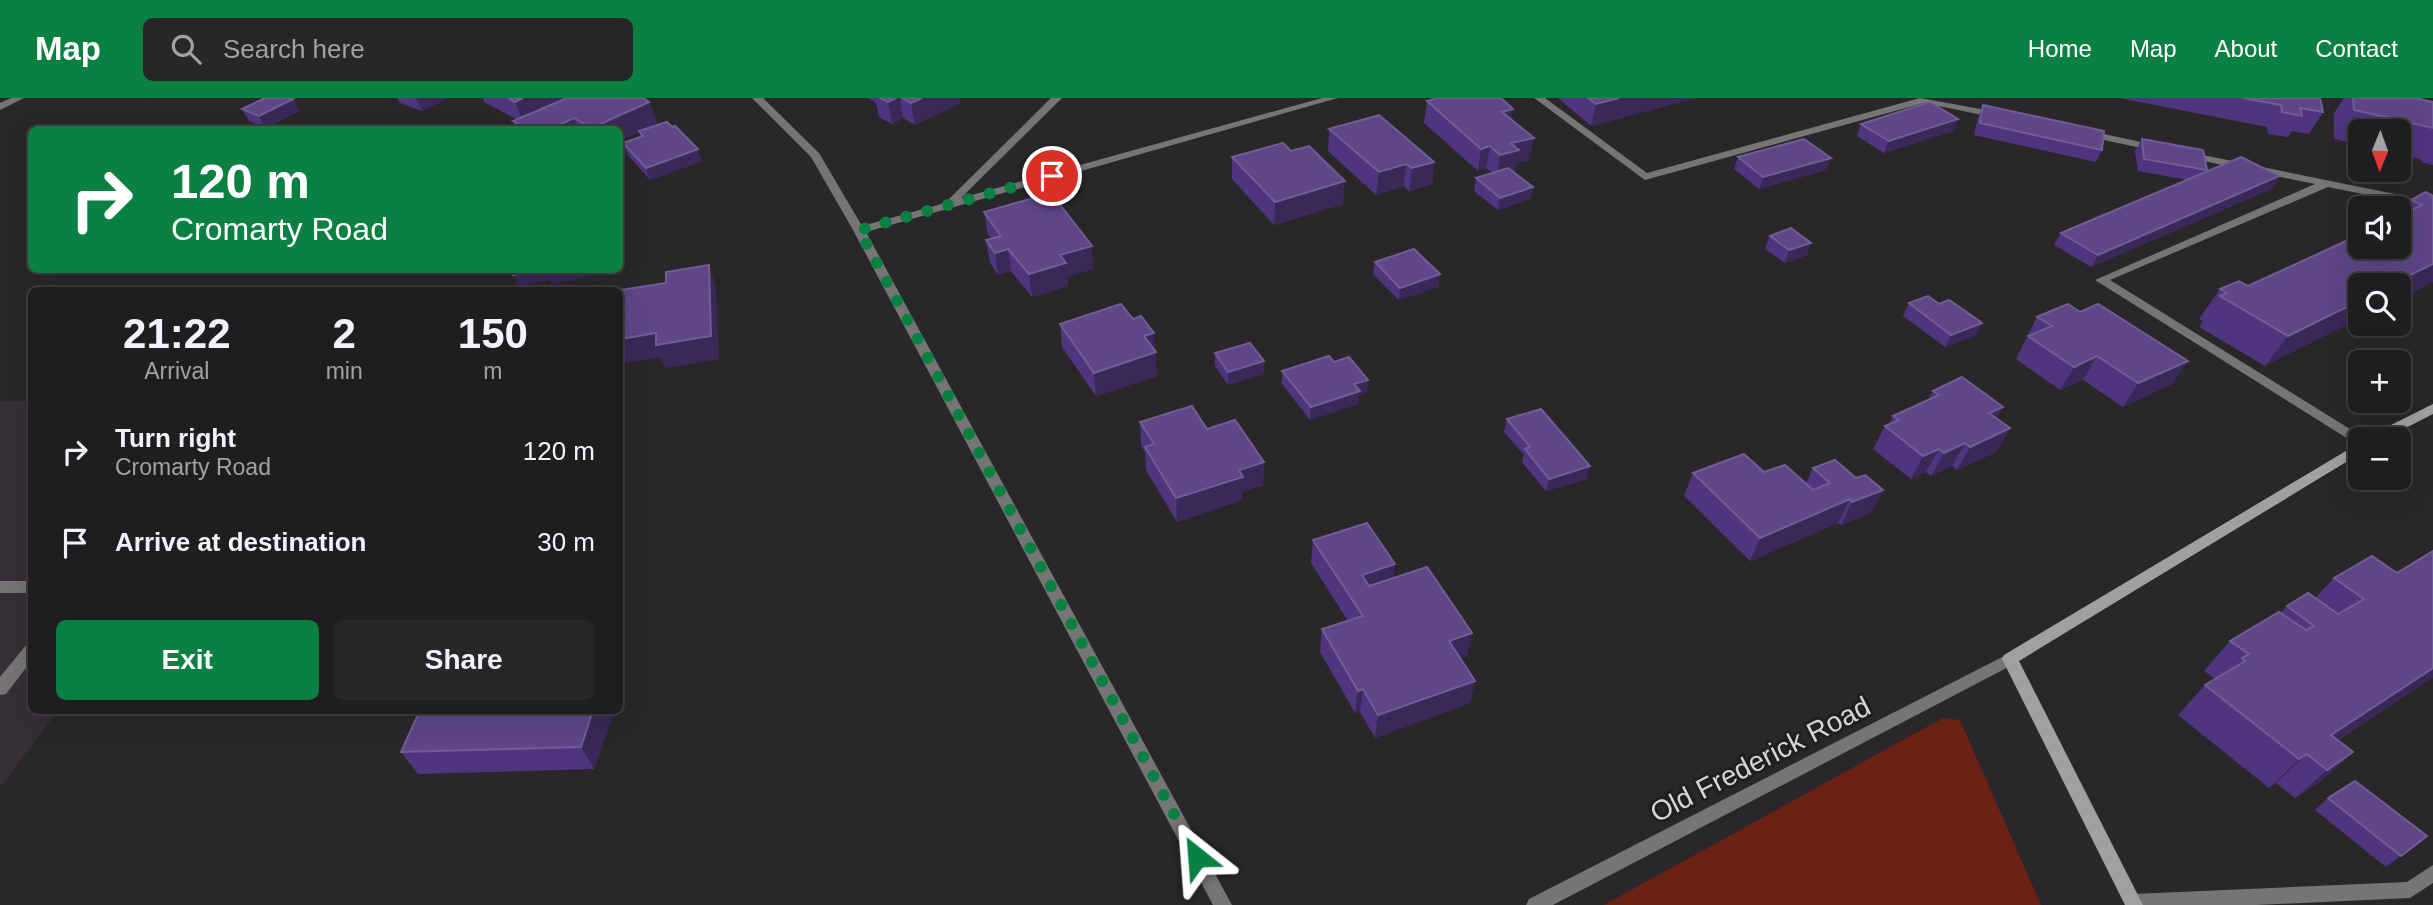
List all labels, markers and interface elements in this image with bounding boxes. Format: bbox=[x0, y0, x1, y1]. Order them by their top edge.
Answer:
search box bbox=[143, 18, 633, 81]
text: Map bbox=[35, 30, 101, 67]
icon: search bbox=[167, 30, 205, 68]
text: Search here bbox=[223, 34, 365, 64]
text: Home bbox=[2028, 35, 2092, 62]
text: Map bbox=[2130, 35, 2177, 62]
text: About bbox=[2215, 35, 2277, 62]
text: Contact bbox=[2315, 35, 2398, 62]
north arrow bbox=[2348, 119, 2412, 182]
map controls bbox=[2348, 119, 2411, 490]
pin bbox=[1022, 146, 1082, 206]
icon: right bbox=[56, 154, 147, 245]
text: 120 m bbox=[171, 154, 310, 208]
icon: arrive bbox=[1033, 157, 1071, 195]
button: sound bbox=[2348, 196, 2411, 259]
text: Cromarty Road bbox=[171, 211, 388, 247]
button: search bbox=[2348, 273, 2411, 336]
text: 21:22 bbox=[123, 310, 231, 357]
text: 2 bbox=[332, 310, 356, 357]
text: 150 bbox=[458, 310, 528, 357]
button: + bbox=[2348, 350, 2411, 413]
text: Arrival bbox=[144, 358, 209, 384]
text: min bbox=[326, 358, 363, 384]
text: m bbox=[483, 358, 502, 384]
text: Turn right bbox=[115, 423, 236, 453]
button: − bbox=[2348, 427, 2411, 490]
icon: right bbox=[56, 433, 94, 471]
text: 120 m bbox=[523, 436, 595, 466]
text: Cromarty Road bbox=[115, 454, 271, 480]
icon: arrive bbox=[56, 524, 94, 562]
text: Arrive at destination bbox=[115, 527, 366, 557]
text: 30 m bbox=[537, 527, 595, 557]
button: Exit bbox=[56, 620, 319, 700]
button: Share bbox=[333, 620, 595, 700]
street label: Old Frederick Road bbox=[1645, 691, 1875, 828]
position arrow bbox=[1160, 820, 1234, 894]

